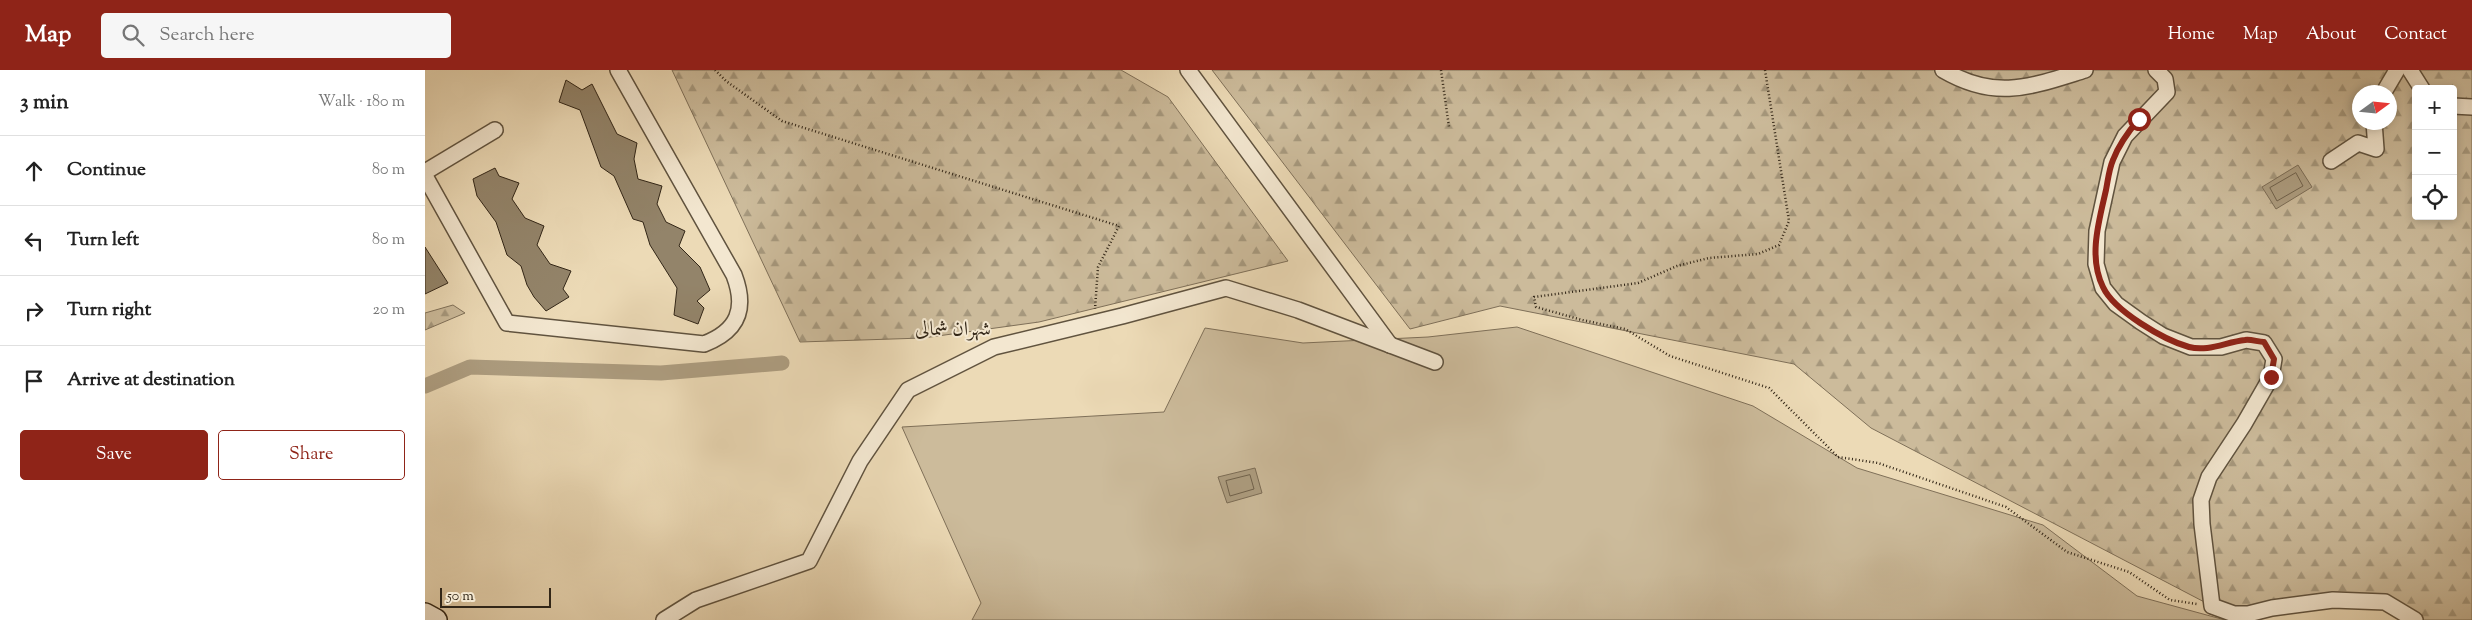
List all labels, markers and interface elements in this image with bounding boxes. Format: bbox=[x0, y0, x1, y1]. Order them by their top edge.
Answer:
search box bbox=[101, 13, 451, 58]
text: Map bbox=[25, 18, 71, 52]
icon: search bbox=[119, 21, 147, 49]
text: Search here bbox=[159, 22, 255, 49]
text: Home bbox=[2168, 22, 2215, 48]
text: Map bbox=[2243, 22, 2278, 48]
text: About bbox=[2306, 22, 2356, 48]
text: Contact bbox=[2384, 22, 2447, 48]
north arrow bbox=[2352, 85, 2397, 130]
map controls bbox=[2412, 85, 2457, 220]
button: + bbox=[2412, 85, 2457, 130]
text: 3 min bbox=[20, 88, 69, 118]
text: Walk · 180 m bbox=[318, 91, 405, 114]
route start bbox=[2128, 108, 2151, 131]
button: − bbox=[2412, 130, 2457, 175]
icon: ahead bbox=[20, 157, 48, 185]
text: Continue bbox=[67, 157, 146, 184]
text: 80 m bbox=[372, 159, 405, 182]
button: locate bbox=[2412, 175, 2457, 220]
icon: left bbox=[20, 227, 48, 255]
text: Turn left bbox=[67, 227, 139, 254]
text: 80 m bbox=[372, 229, 405, 252]
icon: right bbox=[20, 297, 48, 325]
text: Turn right bbox=[67, 297, 151, 324]
text: 20 m bbox=[372, 299, 405, 322]
district label: شهران شمالی bbox=[915, 316, 991, 345]
route end bbox=[2260, 366, 2283, 389]
icon: arrive bbox=[20, 367, 48, 395]
text: Arrive at destination bbox=[67, 367, 235, 394]
button: Save bbox=[20, 430, 208, 480]
button: Share bbox=[218, 430, 405, 480]
scale bar bbox=[440, 585, 551, 608]
text: 50 m bbox=[447, 587, 474, 607]

